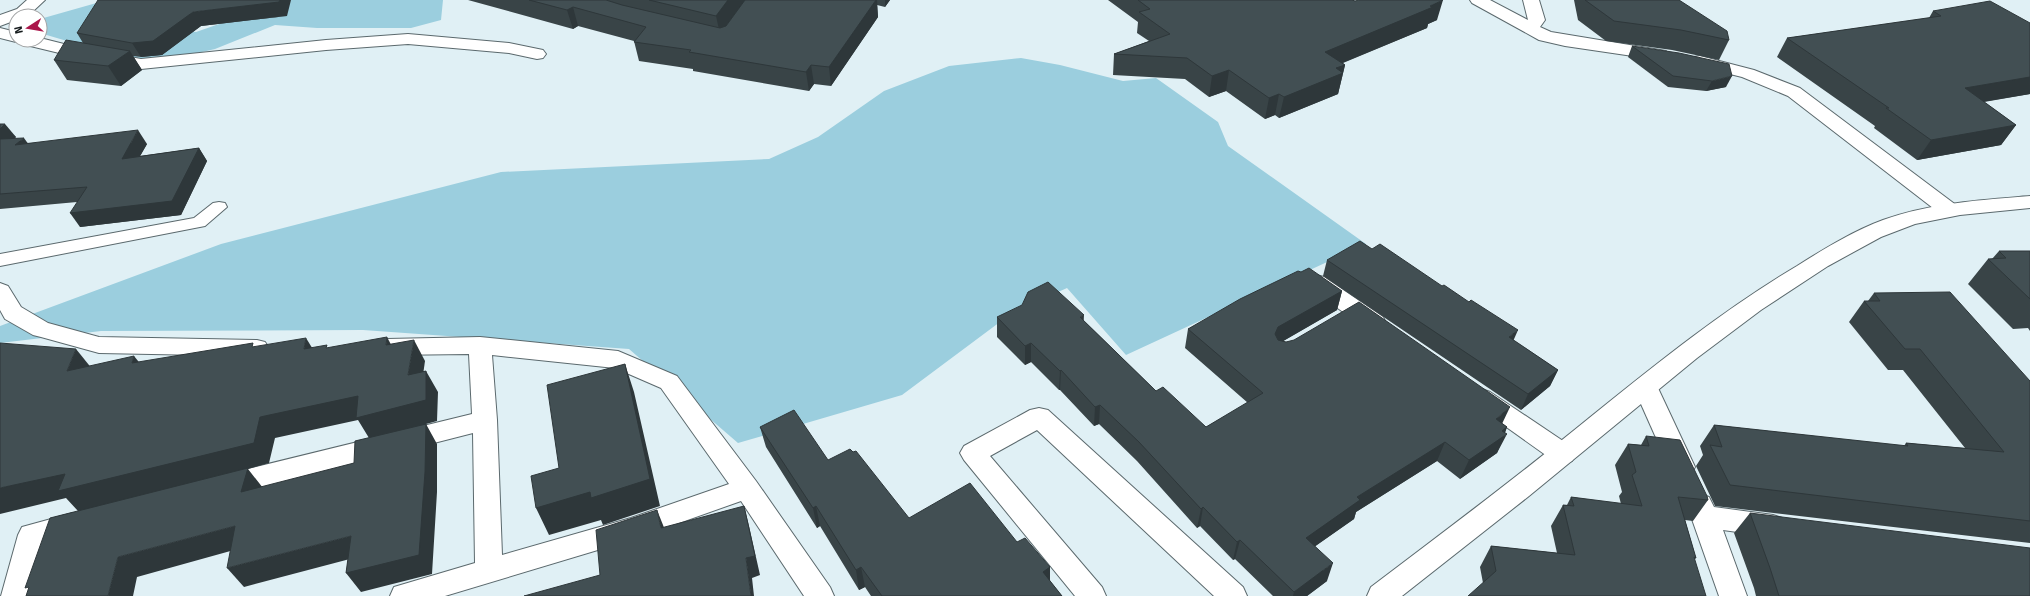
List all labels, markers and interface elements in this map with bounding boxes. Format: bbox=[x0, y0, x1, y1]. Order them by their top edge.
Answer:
north arrow bbox=[8, 8, 48, 48]
text: N bbox=[12, 25, 26, 35]

